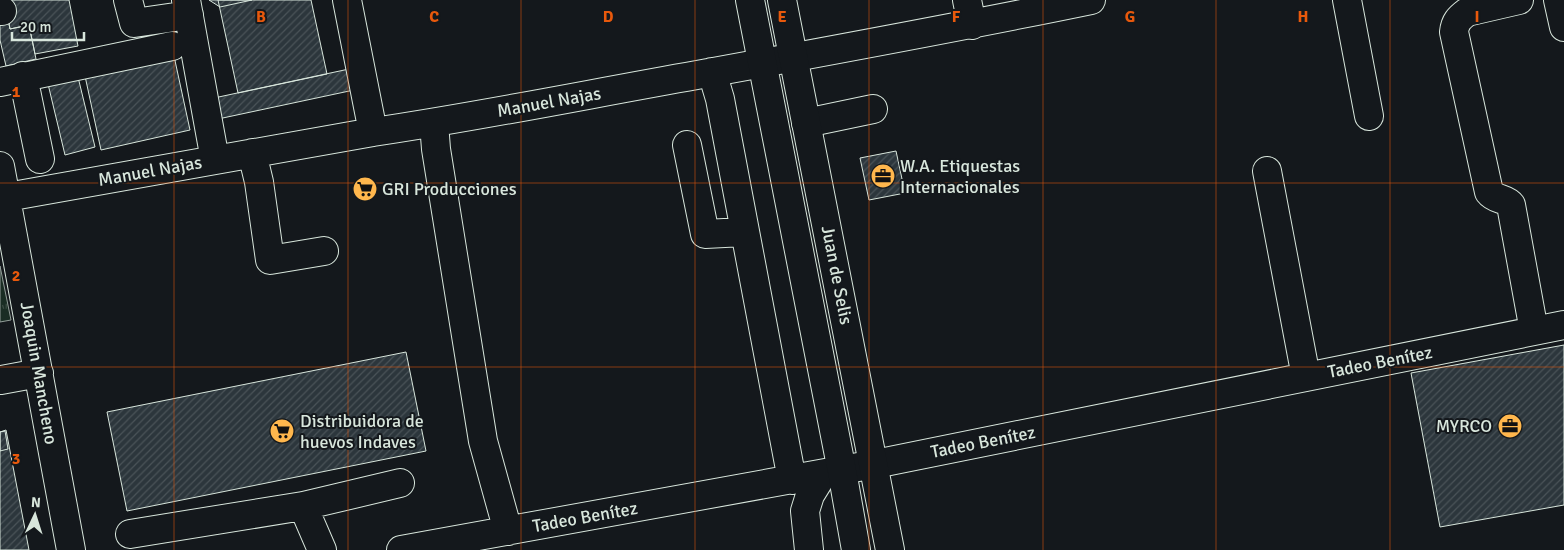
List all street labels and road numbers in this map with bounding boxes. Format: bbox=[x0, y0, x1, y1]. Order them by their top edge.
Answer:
street label: Manuel Najas bbox=[495, 82, 603, 122]
street label: Manuel Najas bbox=[96, 151, 204, 191]
street label: Juan de Selis bbox=[817, 224, 857, 326]
street label: Joaquin Mancheno bbox=[16, 300, 62, 446]
street label: Tadeo Benítez bbox=[1326, 341, 1434, 383]
street label: Tadeo Benítez bbox=[929, 421, 1037, 463]
street label: Tadeo Benítez bbox=[531, 497, 639, 537]

